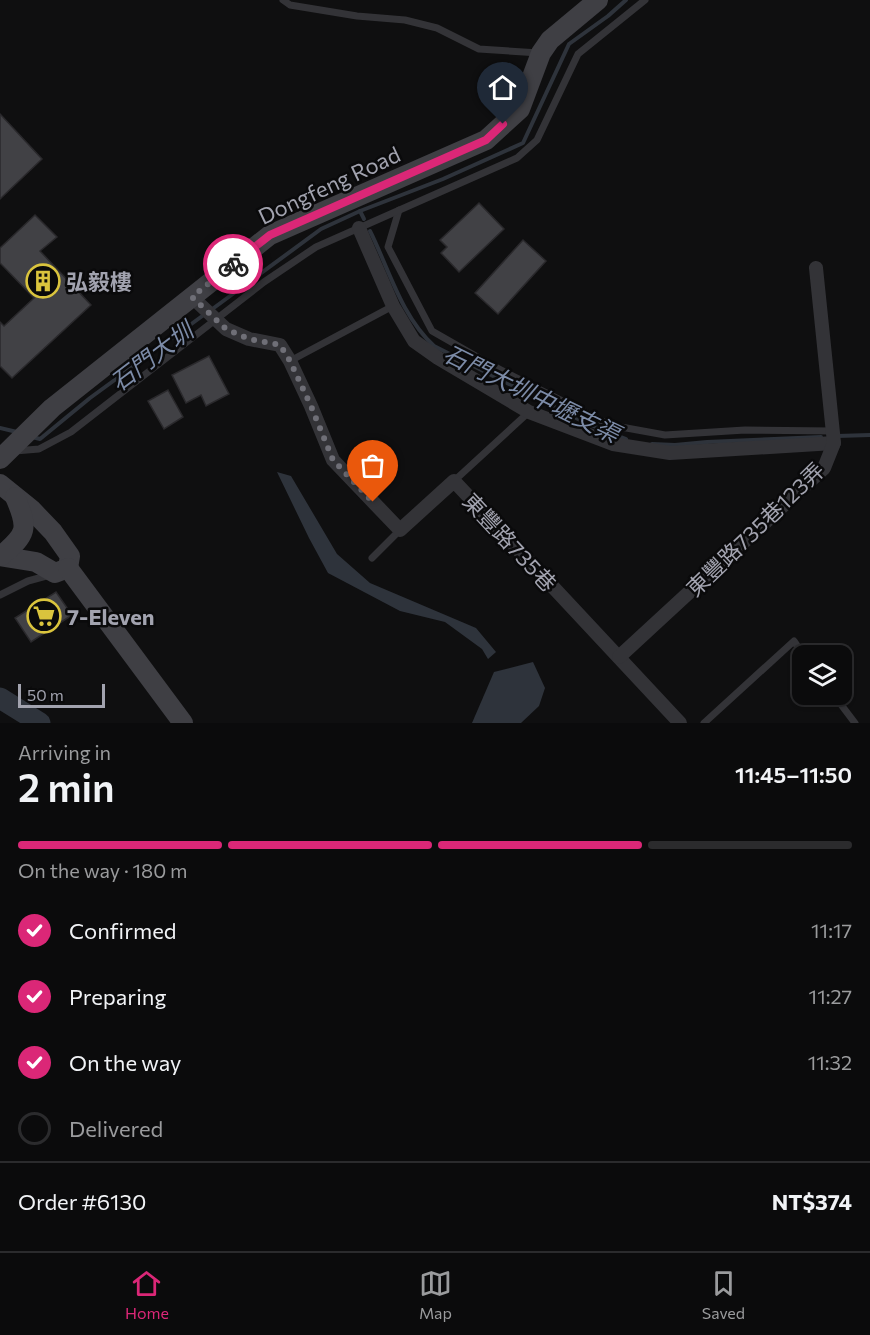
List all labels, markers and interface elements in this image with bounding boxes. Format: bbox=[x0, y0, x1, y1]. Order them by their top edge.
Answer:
pin bbox=[477, 62, 528, 124]
icon: home bbox=[486, 71, 519, 104]
street label: Dongfeng Road bbox=[254, 140, 404, 230]
courier bbox=[203, 234, 263, 294]
icon: bike bbox=[217, 248, 250, 281]
building icon: 弘毅樓 bbox=[25, 263, 61, 299]
place label: 弘毅樓 bbox=[66, 268, 132, 295]
water label: 石門大圳 bbox=[104, 314, 200, 396]
water label: 石門大圳中壢支渠 bbox=[439, 338, 627, 449]
pin bbox=[347, 440, 398, 502]
icon: bag bbox=[356, 449, 389, 482]
street label: 東豐路735巷123弄 bbox=[681, 456, 829, 602]
street label: 東豐路735巷 bbox=[458, 487, 562, 597]
supermarket icon: 7-Eleven bbox=[26, 598, 62, 634]
place label: 7-Eleven bbox=[67, 603, 155, 630]
map controls bbox=[792, 645, 852, 705]
button: layers bbox=[792, 645, 852, 705]
scale bar bbox=[18, 681, 105, 708]
text: 50 m bbox=[27, 685, 64, 704]
text: Arriving in bbox=[18, 740, 111, 764]
text: 11:45–11:50 bbox=[735, 761, 852, 788]
text: 2 min bbox=[18, 762, 115, 810]
text: On the way · 180 m bbox=[18, 858, 187, 882]
icon: check bbox=[18, 914, 51, 947]
text: Confirmed bbox=[69, 917, 176, 944]
text: 11:17 bbox=[811, 918, 852, 942]
icon: check bbox=[18, 980, 51, 1013]
text: Preparing bbox=[69, 983, 166, 1010]
text: 11:27 bbox=[809, 984, 852, 1008]
icon: check bbox=[18, 1046, 51, 1079]
text: On the way bbox=[69, 1049, 181, 1076]
text: 11:32 bbox=[808, 1050, 852, 1074]
text: Delivered bbox=[69, 1115, 163, 1142]
text: Order #6130 bbox=[18, 1188, 146, 1215]
text: NT$374 bbox=[772, 1188, 852, 1215]
tab: Home bbox=[125, 1267, 169, 1322]
tab: Map bbox=[419, 1267, 452, 1322]
tab: Saved bbox=[702, 1267, 745, 1322]

